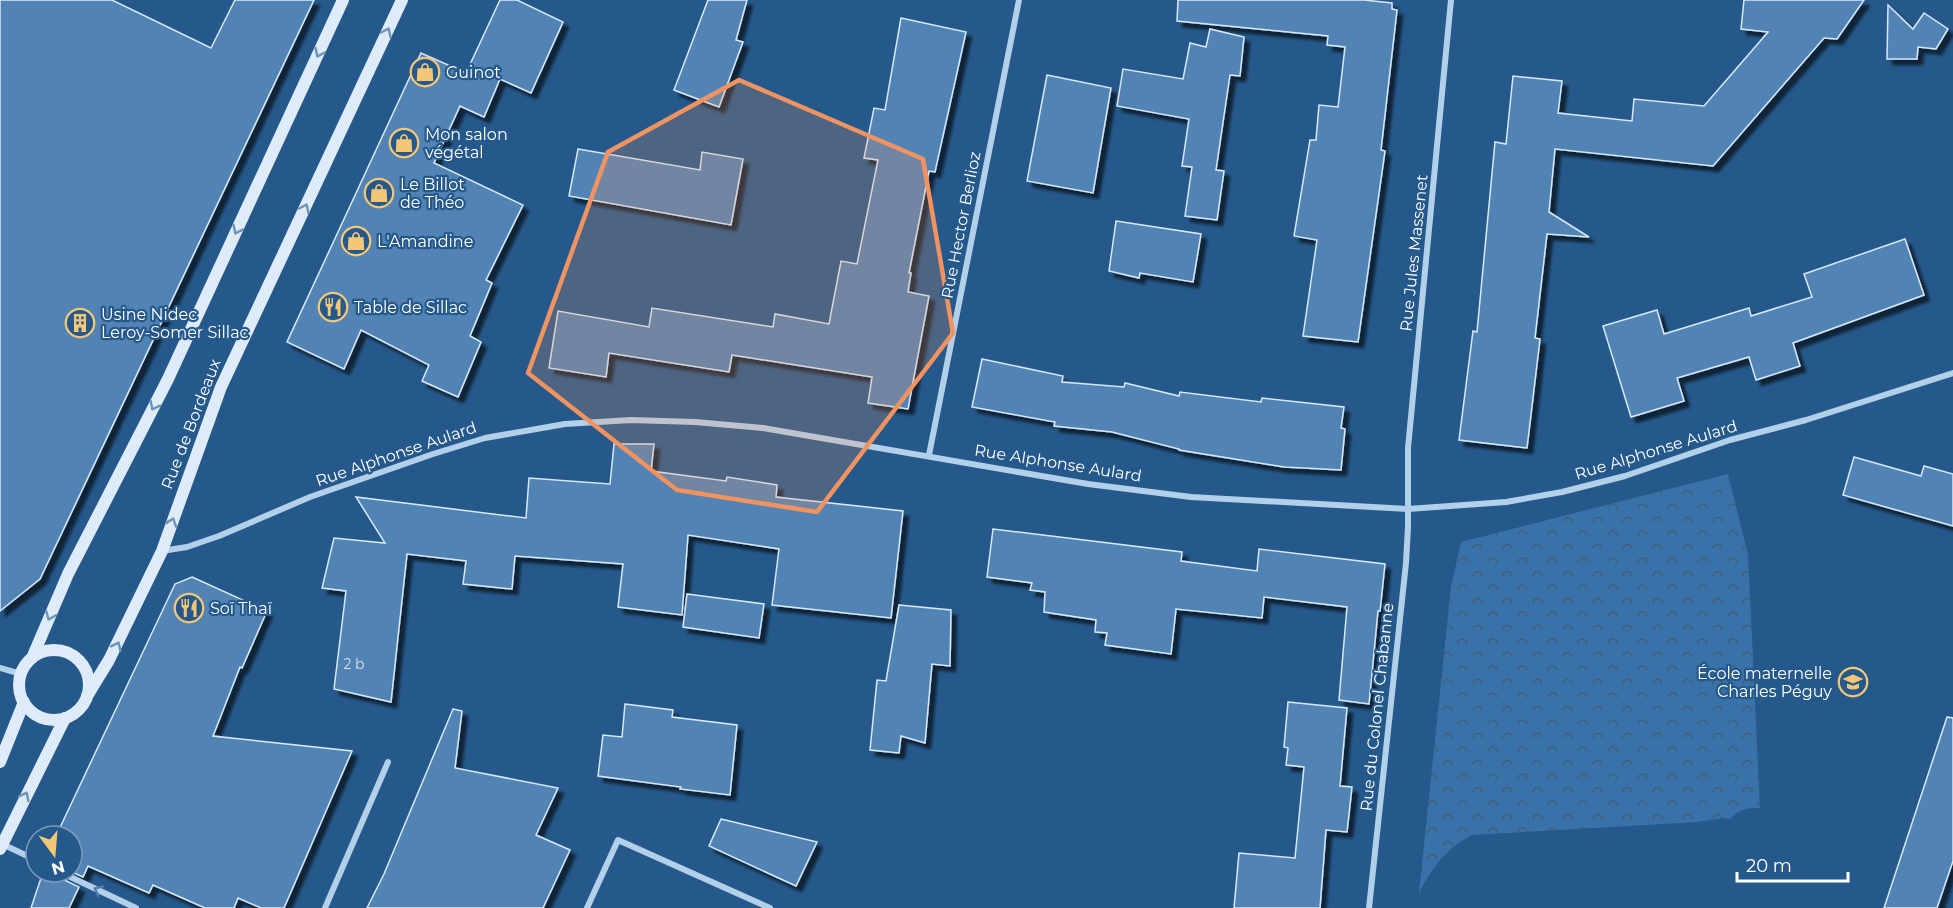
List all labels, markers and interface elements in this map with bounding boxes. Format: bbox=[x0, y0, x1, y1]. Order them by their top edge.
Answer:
one-way arrow bbox=[380, 27, 392, 38]
one-way arrow bbox=[314, 47, 326, 58]
shop icon: Guinot bbox=[409, 56, 441, 88]
place label: Guinot bbox=[446, 63, 501, 82]
place label: Mon salon végétal bbox=[425, 125, 508, 162]
shop icon: Mon salon végétal bbox=[388, 127, 420, 159]
street label: Rue Hector Berlioz bbox=[937, 150, 985, 300]
street label: Rue Jules Massenet bbox=[1396, 173, 1432, 333]
place label: Le Billot de Théo bbox=[400, 175, 465, 212]
shop icon: Le Billot de Théo bbox=[363, 177, 395, 209]
one-way arrow bbox=[297, 204, 309, 215]
one-way arrow bbox=[232, 224, 244, 235]
shop icon: L'Amandine bbox=[340, 225, 372, 257]
place label: L'Amandine bbox=[377, 232, 473, 251]
restaurant icon: Table de Sillac bbox=[317, 291, 349, 323]
place label: Table de Sillac bbox=[354, 298, 467, 317]
place label: Usine Nidec Leroy-Somer Sillac bbox=[101, 305, 249, 342]
building icon: Usine Nidec Leroy-Somer Sillac bbox=[64, 307, 96, 339]
street label: Rue de Bordeaux bbox=[157, 356, 225, 492]
one-way arrow bbox=[150, 400, 161, 411]
street label: Rue Alphonse Aulard bbox=[1572, 416, 1740, 484]
street label: Rue Alphonse Aulard bbox=[313, 418, 479, 490]
street label: Rue Alphonse Aulard bbox=[973, 440, 1143, 486]
one-way arrow bbox=[165, 517, 178, 528]
restaurant icon: Soï Thaï bbox=[173, 592, 205, 624]
place label: Soï Thaï bbox=[210, 599, 272, 618]
street label: Rue du Colonel Chabanne bbox=[1357, 602, 1397, 812]
one-way arrow bbox=[45, 610, 57, 621]
one-way arrow bbox=[109, 641, 121, 652]
house number: 2 b bbox=[343, 655, 365, 673]
place label: École maternelle Charles Péguy bbox=[1697, 664, 1832, 701]
school or university icon: École maternelle Charles Péguy bbox=[1837, 666, 1869, 698]
one-way arrow bbox=[18, 792, 29, 803]
north arrow bbox=[24, 824, 84, 884]
scale bar bbox=[1737, 845, 1848, 883]
text: 20 m bbox=[1746, 855, 1792, 877]
text: N bbox=[49, 857, 67, 879]
one-way arrow bbox=[94, 886, 105, 897]

